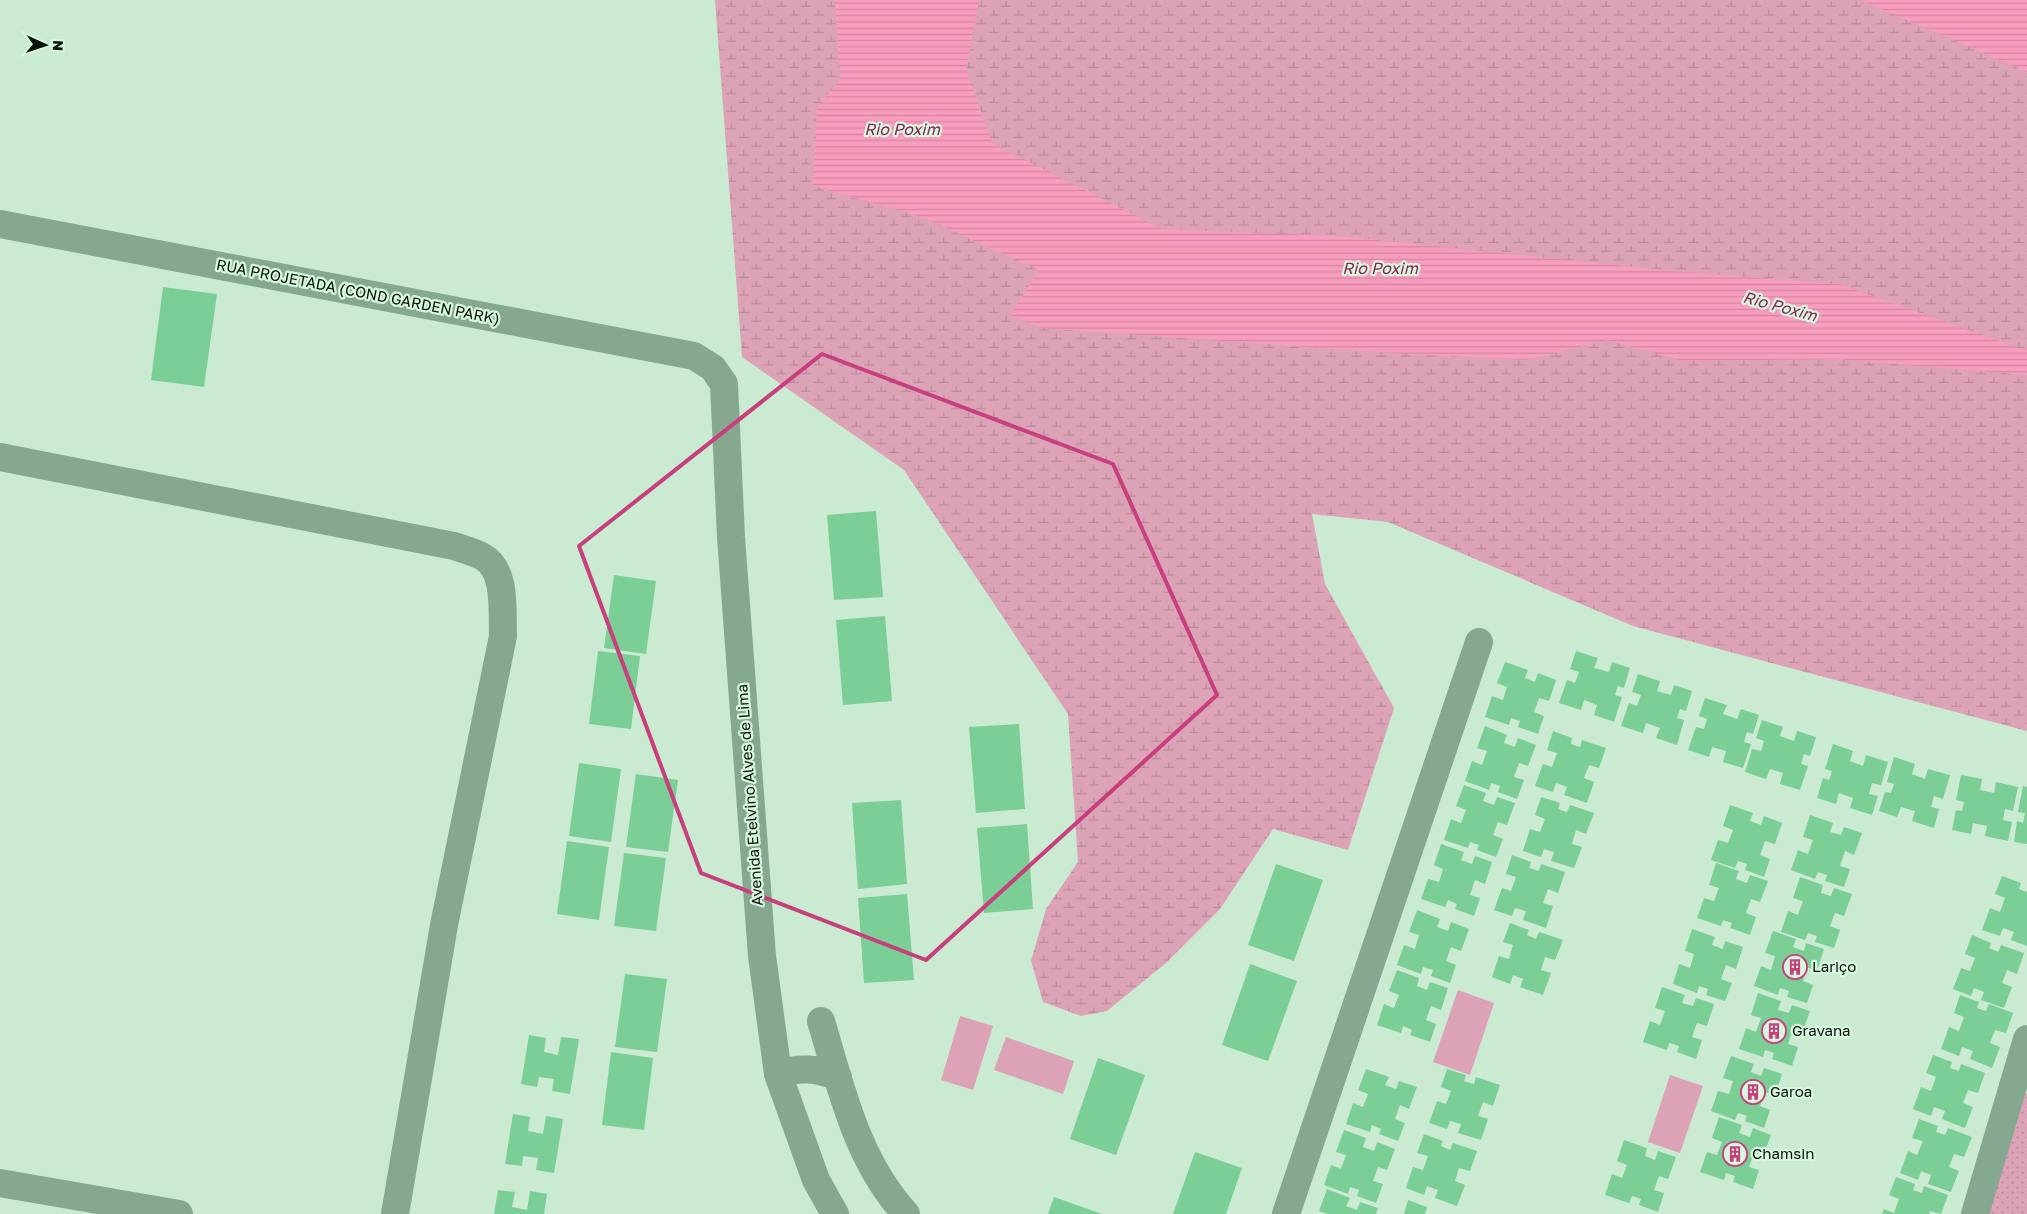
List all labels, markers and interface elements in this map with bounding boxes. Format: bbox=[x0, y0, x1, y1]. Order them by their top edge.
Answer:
north arrow bbox=[20, 20, 70, 70]
text: N bbox=[50, 40, 67, 51]
water label: Rio Poxim bbox=[864, 119, 941, 139]
street label: RUA PROJETADA (COND GARDEN PARK) bbox=[215, 255, 501, 327]
water label: Rio Poxim bbox=[1342, 258, 1419, 278]
water label: Rio Poxim bbox=[1741, 287, 1820, 326]
street label: Avenida Etelvino Alves de Lima bbox=[732, 684, 766, 906]
building icon: Lariço bbox=[1782, 954, 1808, 980]
place label: Lariço bbox=[1812, 957, 1856, 975]
building icon: Gravana bbox=[1761, 1018, 1787, 1044]
place label: Gravana bbox=[1792, 1021, 1851, 1039]
building icon: Garoa bbox=[1740, 1079, 1766, 1105]
place label: Garoa bbox=[1770, 1082, 1812, 1100]
building icon: Chamsin bbox=[1722, 1141, 1748, 1167]
place label: Chamsin bbox=[1752, 1144, 1814, 1162]

